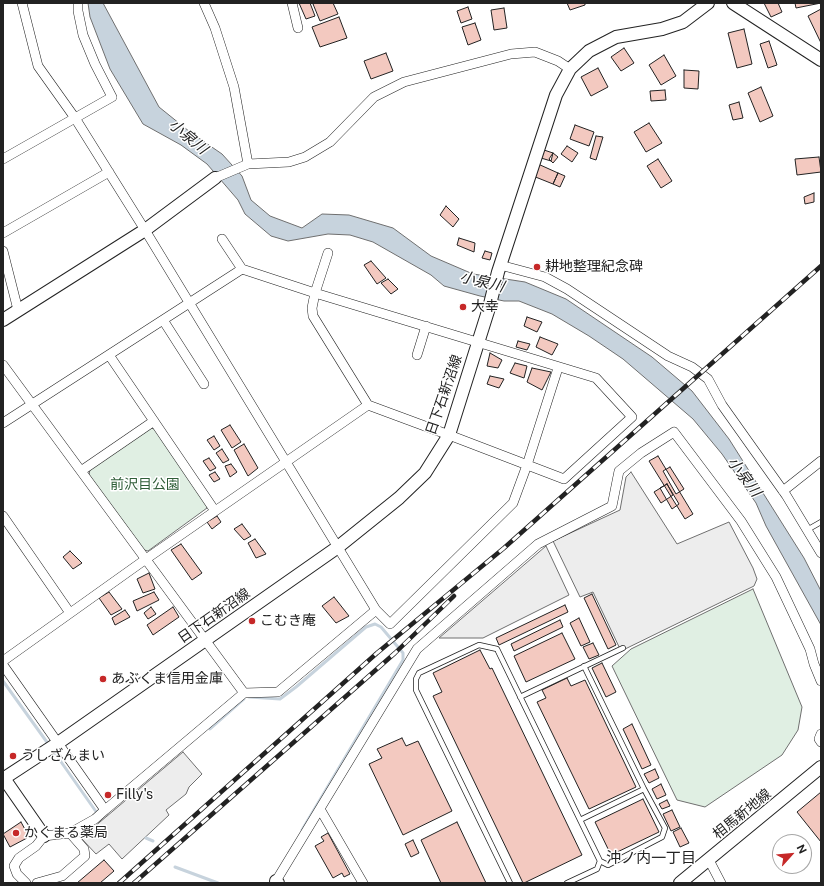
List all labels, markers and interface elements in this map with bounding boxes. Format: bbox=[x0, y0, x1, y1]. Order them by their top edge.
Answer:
water label: 小泉川 bbox=[165, 116, 211, 158]
place label: 耕地整理紀念碑 bbox=[545, 259, 643, 275]
marker: 耕地整理紀念碑 bbox=[532, 262, 542, 272]
water label: 小泉川 bbox=[458, 268, 506, 296]
place label: 大幸 bbox=[471, 299, 499, 315]
marker: 大幸 bbox=[458, 302, 468, 312]
street label: 日下石新沼線 bbox=[422, 353, 466, 437]
water label: 小泉川 bbox=[723, 454, 765, 500]
park label: 前沢目公園 bbox=[110, 477, 180, 493]
street label: 日下石新沼線 bbox=[175, 585, 253, 647]
place label: こむき庵 bbox=[260, 613, 316, 629]
marker: こむき庵 bbox=[247, 616, 257, 626]
place label: あぶくま信用金庫 bbox=[111, 671, 223, 687]
marker: あぶくま信用金庫 bbox=[98, 674, 108, 684]
place label: うしざんまい bbox=[21, 748, 105, 764]
marker: うしざんまい bbox=[8, 751, 18, 761]
street label: 相馬新地線 bbox=[710, 785, 774, 843]
place label: Filly's bbox=[116, 787, 153, 803]
marker: Filly's bbox=[103, 790, 113, 800]
place label: かくまる薬局 bbox=[24, 825, 108, 841]
marker: かくまる薬局 bbox=[11, 828, 21, 838]
north arrow bbox=[772, 834, 812, 874]
text: N bbox=[794, 842, 809, 856]
district label: 沖ノ内一丁目 bbox=[606, 849, 696, 867]

